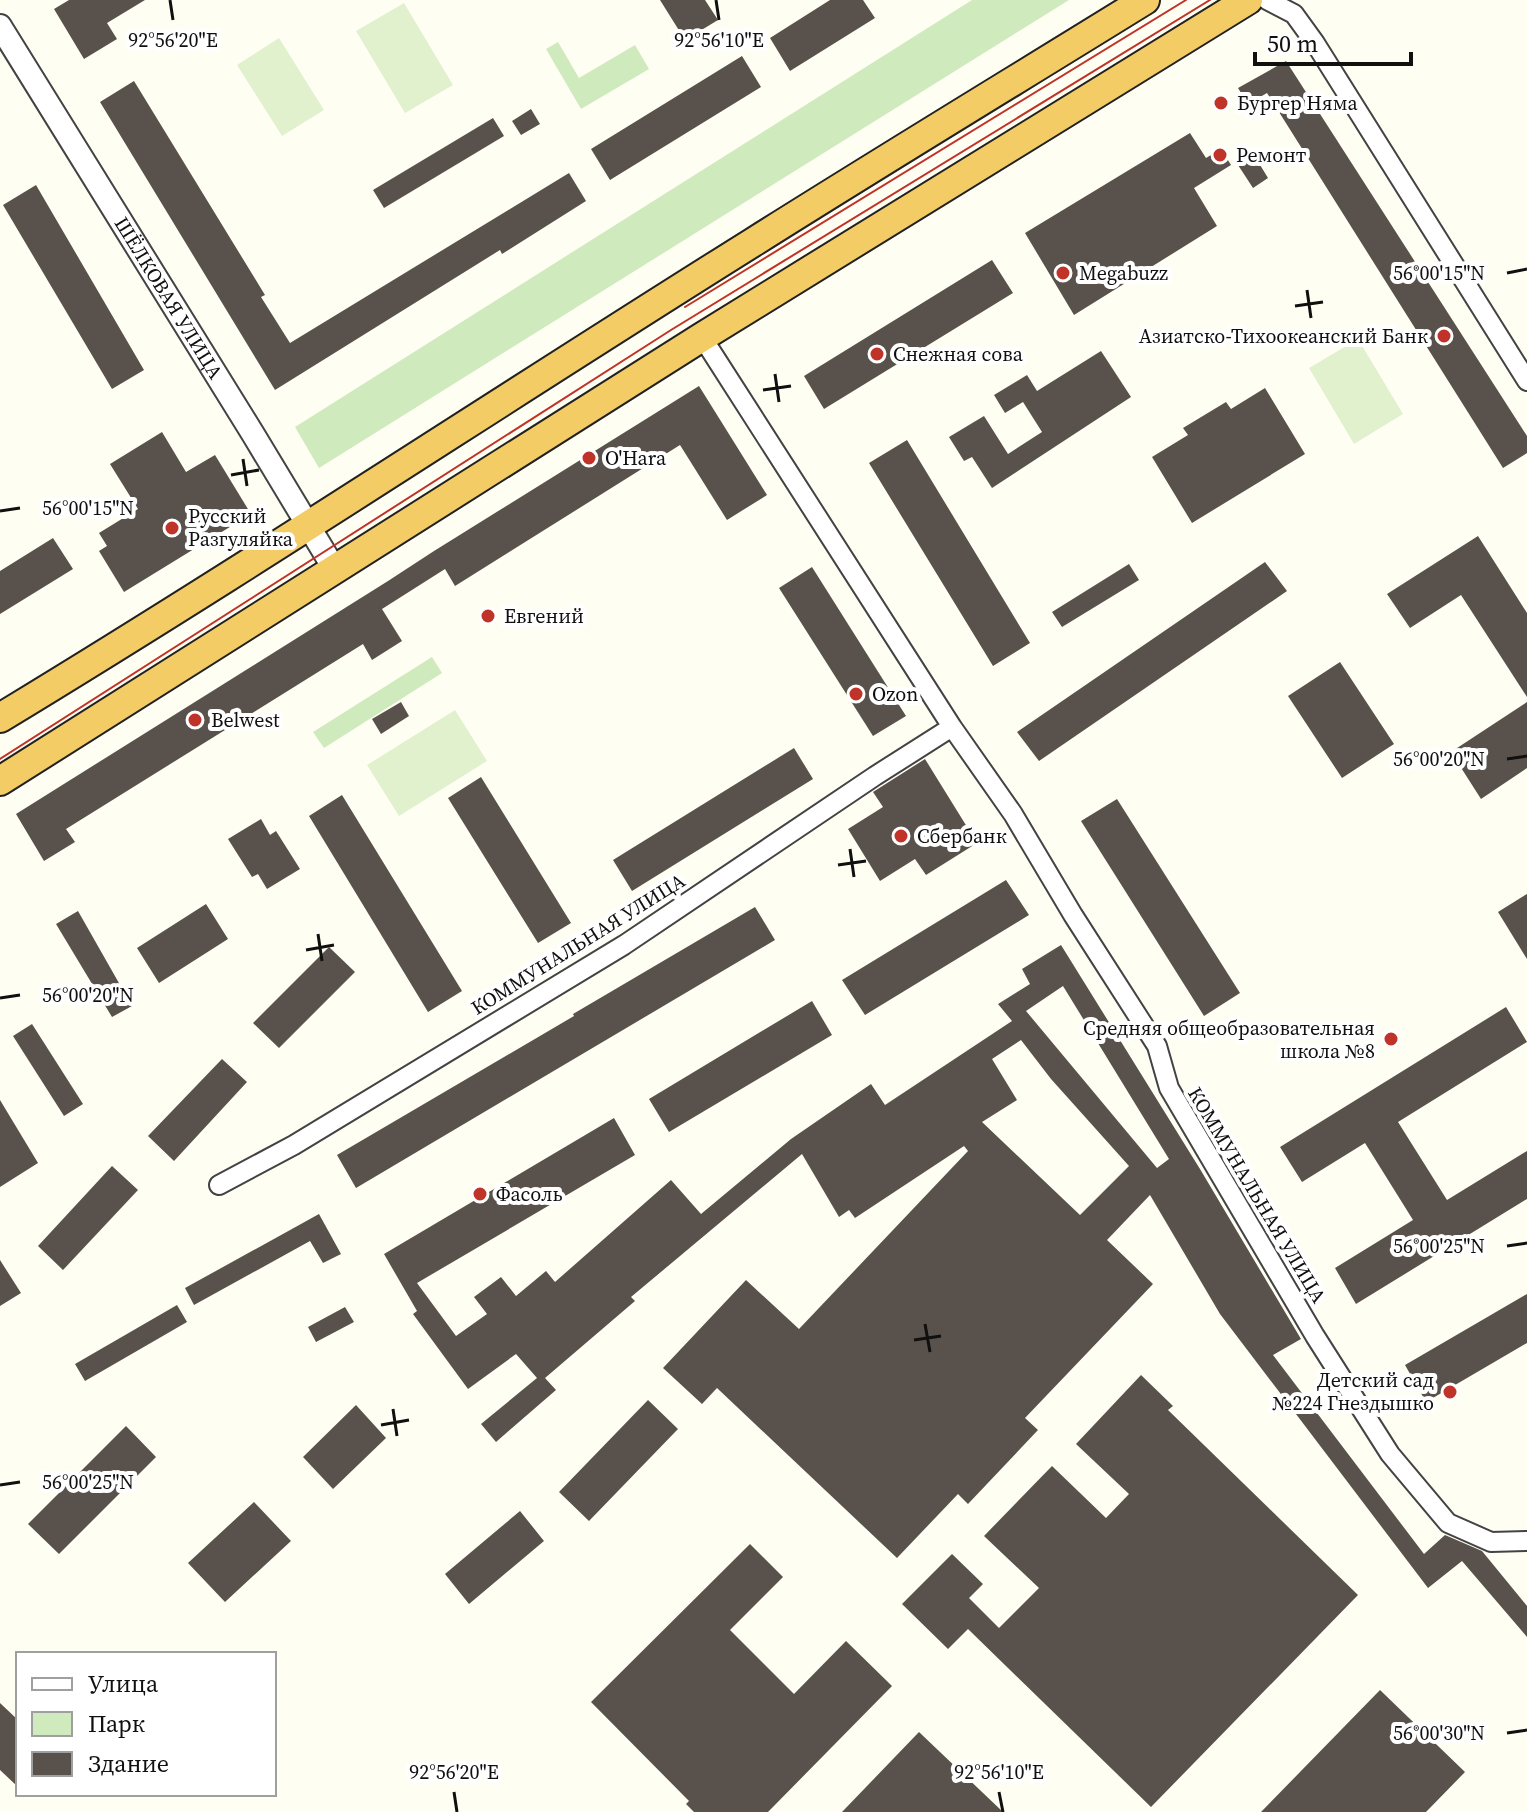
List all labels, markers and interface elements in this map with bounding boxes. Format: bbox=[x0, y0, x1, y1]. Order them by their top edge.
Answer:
scale bar bbox=[1255, 16, 1411, 66]
text: 92°56'20"E bbox=[128, 26, 218, 54]
text: 92°56'10"E bbox=[674, 26, 764, 54]
text: 50 m bbox=[1267, 27, 1318, 60]
place label: Бургер Няма bbox=[1237, 89, 1359, 117]
marker: Бургер Няма bbox=[1212, 94, 1230, 112]
place label: Ремонт bbox=[1236, 141, 1307, 169]
marker: Ремонт bbox=[1211, 146, 1229, 164]
street label: ШЁЛКОВАЯ УЛИЦА bbox=[108, 212, 230, 385]
place label: Megabuzz bbox=[1079, 259, 1168, 287]
text: 56°00'15"N bbox=[1393, 259, 1485, 287]
marker: Megabuzz bbox=[1054, 264, 1072, 282]
place label: Азиатско-Тихоокеанский Банк bbox=[1139, 322, 1428, 350]
marker: Азиатско-Тихоокеанский Банк bbox=[1435, 327, 1453, 345]
place label: Снежная сова bbox=[893, 340, 1024, 368]
marker: Снежная сова bbox=[868, 345, 886, 363]
place label: O'Hara bbox=[605, 444, 667, 472]
marker: O'Hara bbox=[580, 449, 598, 467]
text: 56°00'15"N bbox=[42, 494, 134, 522]
place label: Русский Разгуляйка bbox=[188, 502, 294, 553]
marker: Русский Разгуляйка bbox=[163, 519, 181, 537]
place label: Евгений bbox=[504, 602, 584, 630]
marker: Евгений bbox=[479, 607, 497, 625]
place label: Ozon bbox=[872, 680, 918, 708]
marker: Ozon bbox=[847, 685, 865, 703]
place label: Belwest bbox=[211, 706, 280, 734]
marker: Belwest bbox=[186, 711, 204, 729]
text: 56°00'20"N bbox=[1393, 745, 1485, 773]
place label: Сбербанк bbox=[917, 822, 1007, 850]
marker: Сбербанк bbox=[892, 827, 910, 845]
street label: КОММУНАЛЬНАЯ УЛИЦА bbox=[466, 866, 691, 1021]
text: 56°00'20"N bbox=[42, 981, 134, 1009]
place label: Средняя общеобразовательная школа №8 bbox=[1083, 1014, 1375, 1065]
marker: Средняя общеобразовательная школа №8 bbox=[1382, 1030, 1400, 1048]
street label: КОММУНАЛЬНАЯ УЛИЦА bbox=[1181, 1082, 1333, 1309]
place label: Фасоль bbox=[496, 1180, 563, 1208]
marker: Фасоль bbox=[471, 1185, 489, 1203]
text: 56°00'25"N bbox=[1393, 1232, 1485, 1260]
place label: Детский сад №224 Гнездышко bbox=[1272, 1366, 1434, 1417]
marker: Детский сад №224 Гнездышко bbox=[1441, 1383, 1459, 1401]
text: 56°00'25"N bbox=[42, 1468, 134, 1496]
legend bbox=[16, 1652, 276, 1796]
text: Улица bbox=[88, 1667, 159, 1700]
text: Парк bbox=[88, 1707, 145, 1740]
text: 56°00'30"N bbox=[1393, 1719, 1485, 1747]
text: Здание bbox=[88, 1747, 169, 1780]
text: 92°56'20"E bbox=[409, 1758, 499, 1786]
text: 92°56'10"E bbox=[954, 1758, 1044, 1786]

